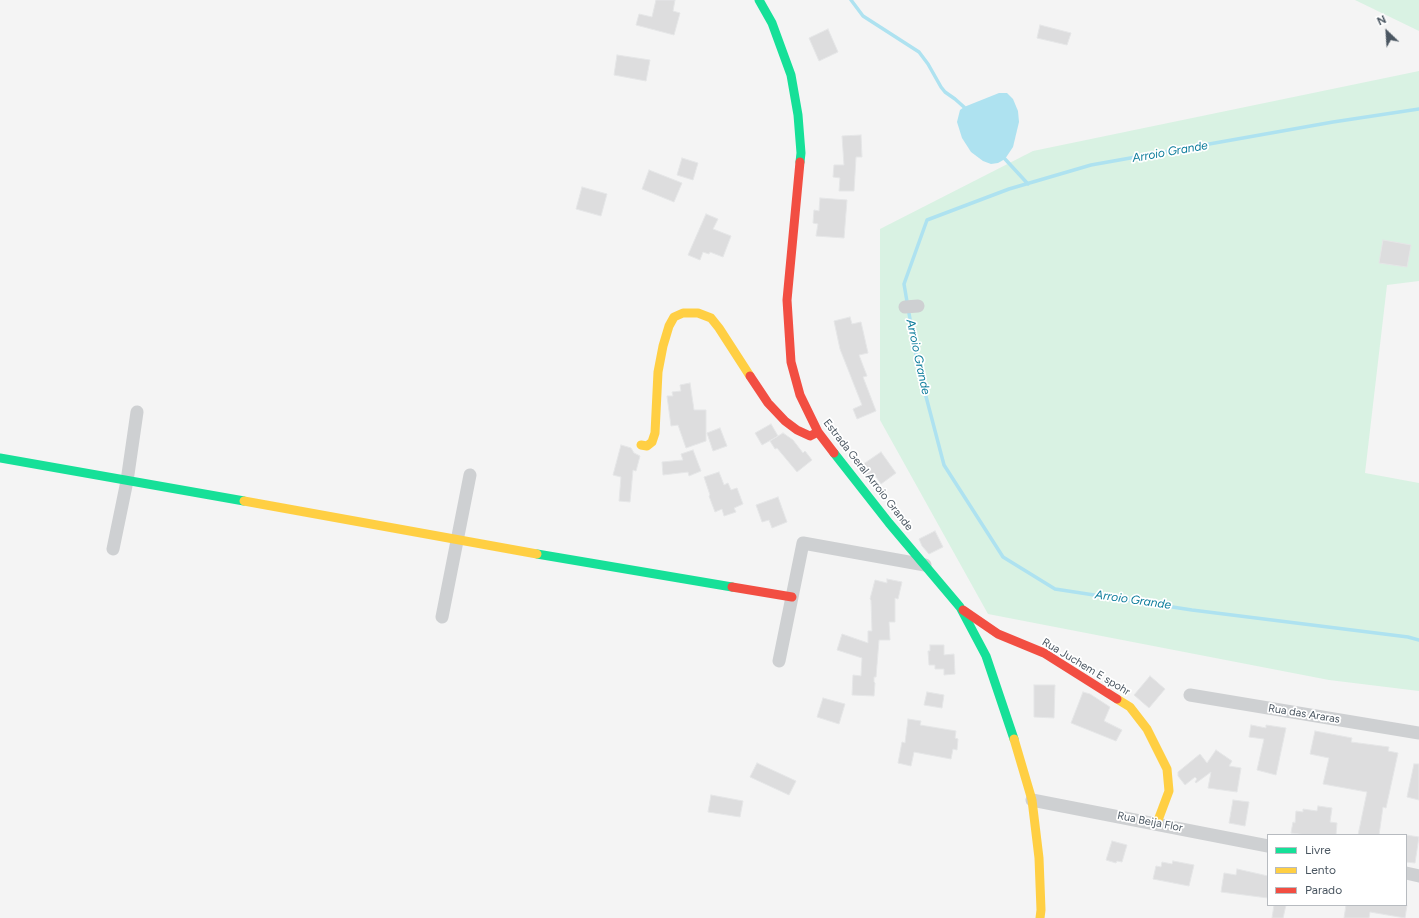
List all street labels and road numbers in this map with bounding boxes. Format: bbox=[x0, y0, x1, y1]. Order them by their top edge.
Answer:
street label: Estrada Geral Arroio Grande bbox=[820, 417, 916, 533]
street label: Rua Juchem E spohr bbox=[1040, 635, 1132, 699]
street label: Rua das Araras bbox=[1267, 702, 1341, 726]
street label: Rua Beija Flor bbox=[1116, 809, 1184, 835]

